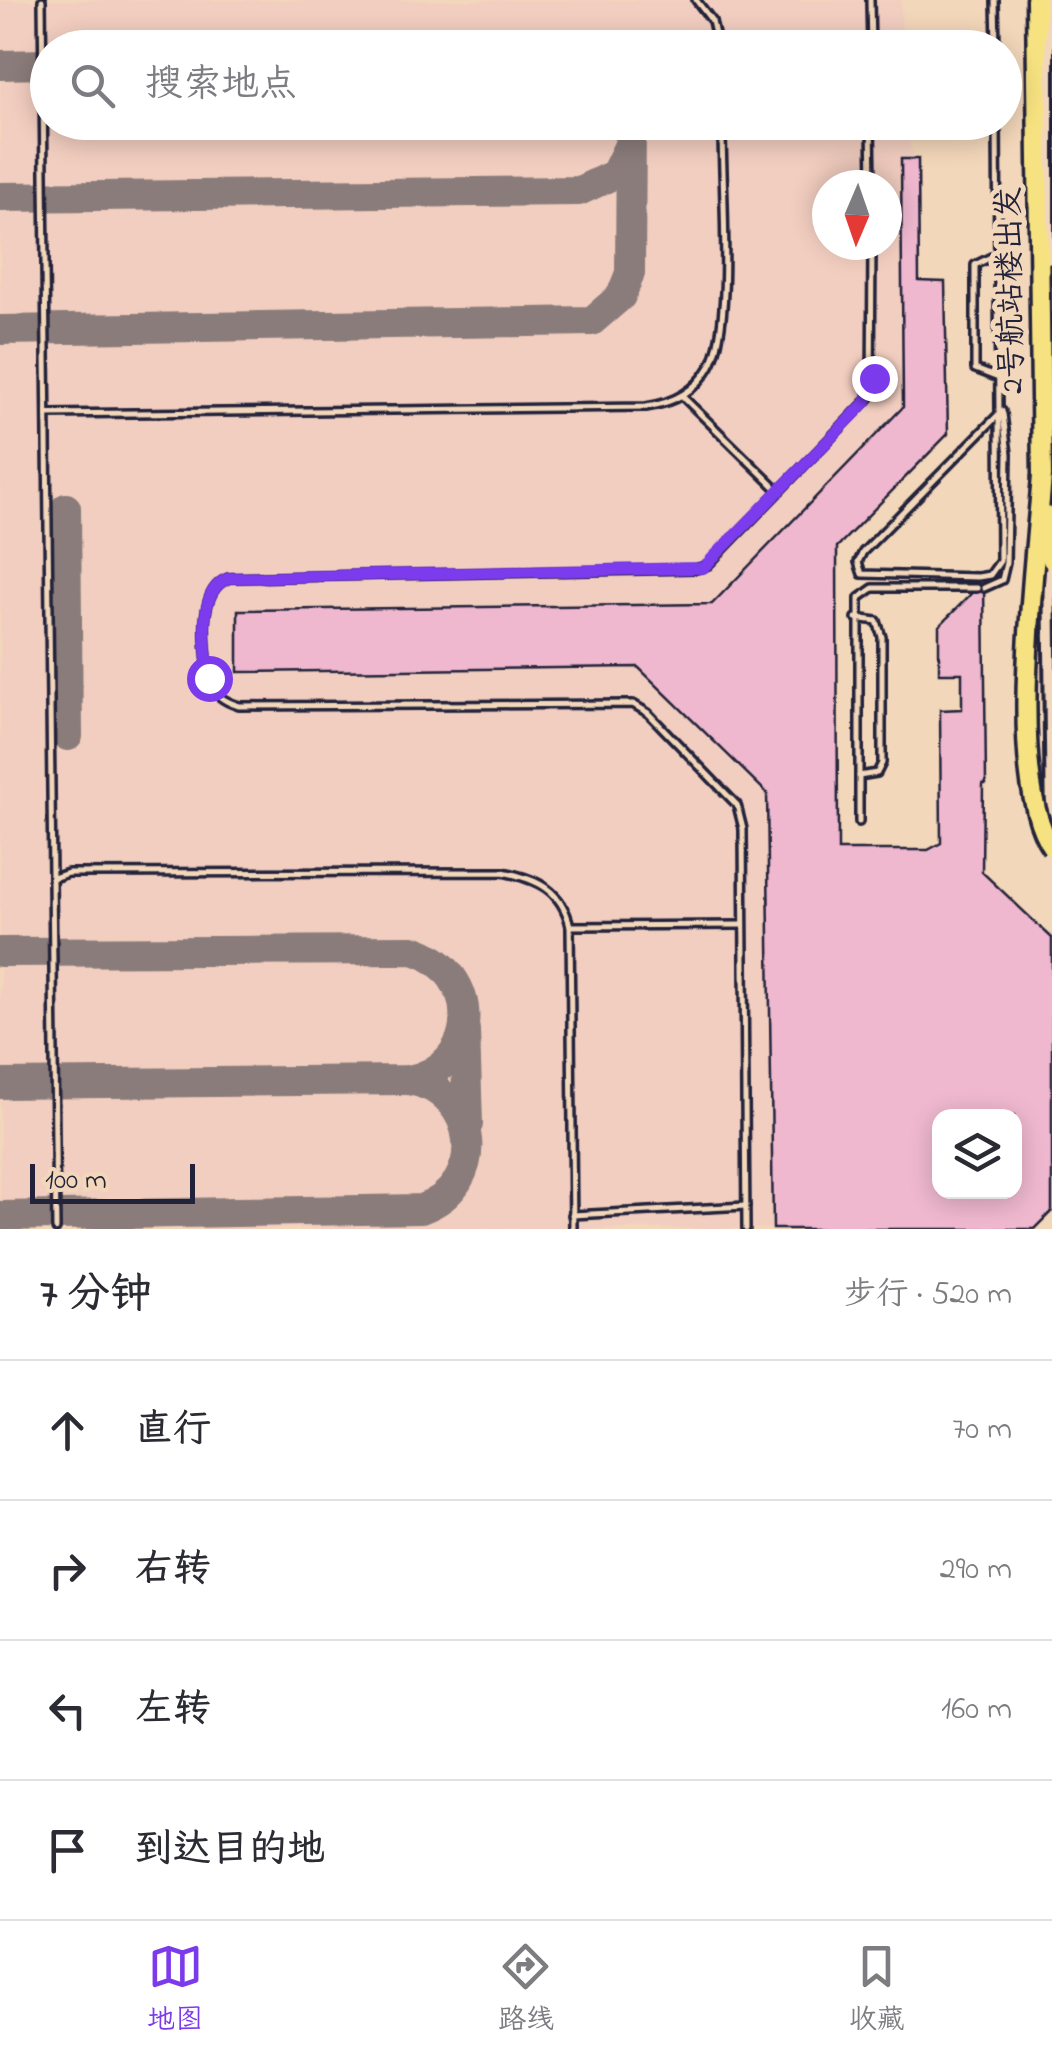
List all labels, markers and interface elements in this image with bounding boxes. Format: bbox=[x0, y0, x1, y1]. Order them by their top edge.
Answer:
search box bbox=[30, 30, 1022, 140]
icon: search bbox=[65, 58, 120, 113]
text: 搜索地点 bbox=[145, 58, 297, 114]
north arrow bbox=[812, 170, 902, 260]
street label: 2号航站楼出发 bbox=[987, 186, 1038, 394]
route end bbox=[852, 356, 898, 402]
route start bbox=[187, 656, 233, 702]
map controls bbox=[932, 1109, 1022, 1199]
button: layers bbox=[932, 1109, 1022, 1199]
scale bar bbox=[30, 1159, 195, 1204]
text: 100 m bbox=[45, 1161, 107, 1202]
text: 7 分钟 bbox=[40, 1265, 152, 1326]
text: 步行 · 520 m bbox=[844, 1272, 1012, 1319]
icon: ahead bbox=[40, 1403, 95, 1458]
text: 直行 bbox=[135, 1403, 211, 1459]
text: 70 m bbox=[952, 1407, 1012, 1454]
icon: right bbox=[40, 1543, 95, 1598]
text: 右转 bbox=[135, 1543, 211, 1599]
text: 290 m bbox=[940, 1547, 1012, 1594]
icon: left bbox=[40, 1683, 95, 1738]
text: 左转 bbox=[135, 1683, 211, 1739]
text: 160 m bbox=[941, 1687, 1012, 1734]
icon: arrive bbox=[40, 1823, 95, 1878]
text: 到达目的地 bbox=[135, 1823, 325, 1879]
tab: 地图 bbox=[147, 1939, 203, 2042]
tab: 路线 bbox=[498, 1939, 554, 2042]
tab: 收藏 bbox=[849, 1939, 905, 2042]

